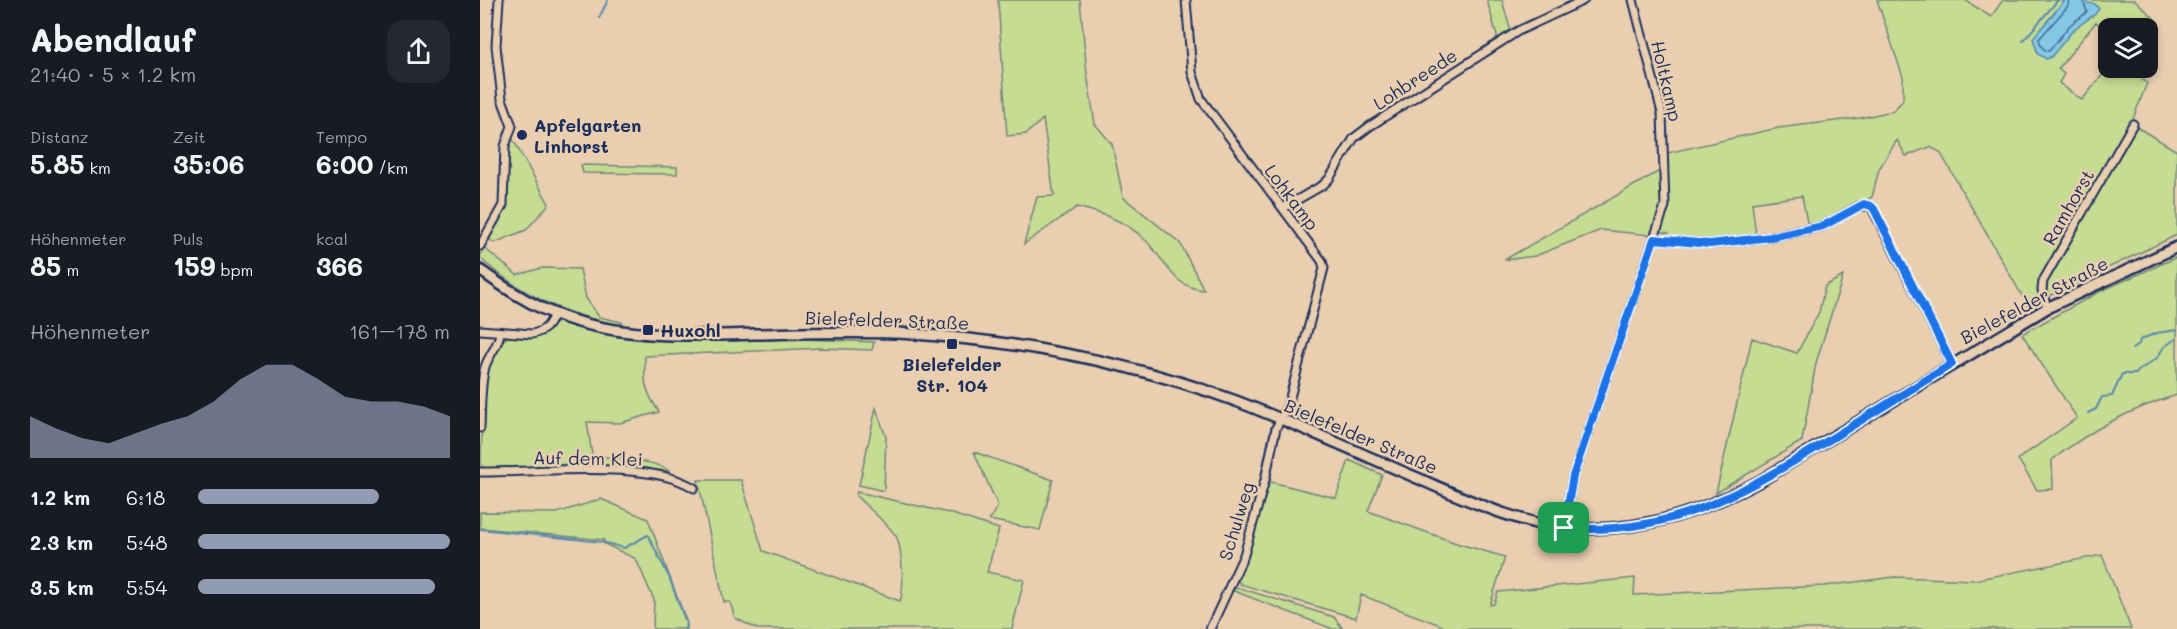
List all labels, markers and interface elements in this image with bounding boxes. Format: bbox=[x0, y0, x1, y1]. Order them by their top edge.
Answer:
text: Abendlauf bbox=[30, 17, 196, 60]
map controls bbox=[2098, 18, 2158, 78]
button: layers bbox=[2098, 18, 2158, 78]
button: share bbox=[387, 20, 450, 83]
street label: Holtkamp bbox=[1646, 38, 1688, 124]
street label: Lohbreede bbox=[1368, 43, 1462, 115]
text: 21:40 · 5 × 1.2 km bbox=[30, 61, 196, 87]
place label: Apfelgarten Linhorst bbox=[534, 113, 641, 158]
text: Distanz bbox=[30, 126, 88, 147]
text: Zeit bbox=[173, 126, 206, 147]
text: Tempo bbox=[316, 126, 367, 147]
marker: Apfelgarten Linhorst bbox=[515, 128, 529, 142]
text: 5.85 bbox=[30, 147, 85, 181]
text: 35:06 bbox=[173, 147, 244, 181]
text: 6:00 bbox=[316, 147, 373, 181]
text: km bbox=[85, 157, 111, 178]
text: /km bbox=[373, 157, 408, 178]
street label: Lohkamp bbox=[1259, 159, 1325, 235]
street label: Ramhorst bbox=[2037, 165, 2099, 249]
text: Höhenmeter bbox=[30, 228, 126, 249]
text: Puls bbox=[173, 228, 203, 249]
text: kcal bbox=[316, 228, 348, 249]
text: 85 bbox=[30, 249, 61, 283]
text: 159 bbox=[173, 249, 215, 283]
text: 366 bbox=[316, 249, 363, 283]
street label: Bielefelder Straße bbox=[1956, 251, 2112, 349]
text: m bbox=[61, 259, 79, 280]
text: bpm bbox=[215, 259, 253, 280]
street label: Bielefelder Straße bbox=[804, 305, 970, 335]
text: Höhenmeter bbox=[30, 318, 150, 344]
text: 161–178 m bbox=[349, 318, 450, 344]
place label: Huxohl bbox=[660, 318, 721, 342]
marker: Huxohl bbox=[641, 323, 655, 337]
marker: Bielefelder Str. 104 bbox=[945, 337, 959, 351]
place label: Bielefelder Str. 104 bbox=[902, 352, 1002, 397]
street label: Bielefelder Straße bbox=[1281, 393, 1441, 479]
street label: Auf dem Klei bbox=[533, 445, 643, 471]
street label: Schulweg bbox=[1213, 479, 1259, 563]
text: 1.2 km bbox=[30, 484, 90, 510]
text: 6:18 bbox=[126, 484, 165, 510]
pin bbox=[1538, 502, 1589, 553]
icon: arrive bbox=[1547, 511, 1580, 544]
text: 2.3 km bbox=[30, 529, 93, 555]
text: 5:48 bbox=[126, 529, 168, 555]
text: 3.5 km bbox=[30, 574, 94, 600]
text: 5:54 bbox=[126, 574, 167, 600]

